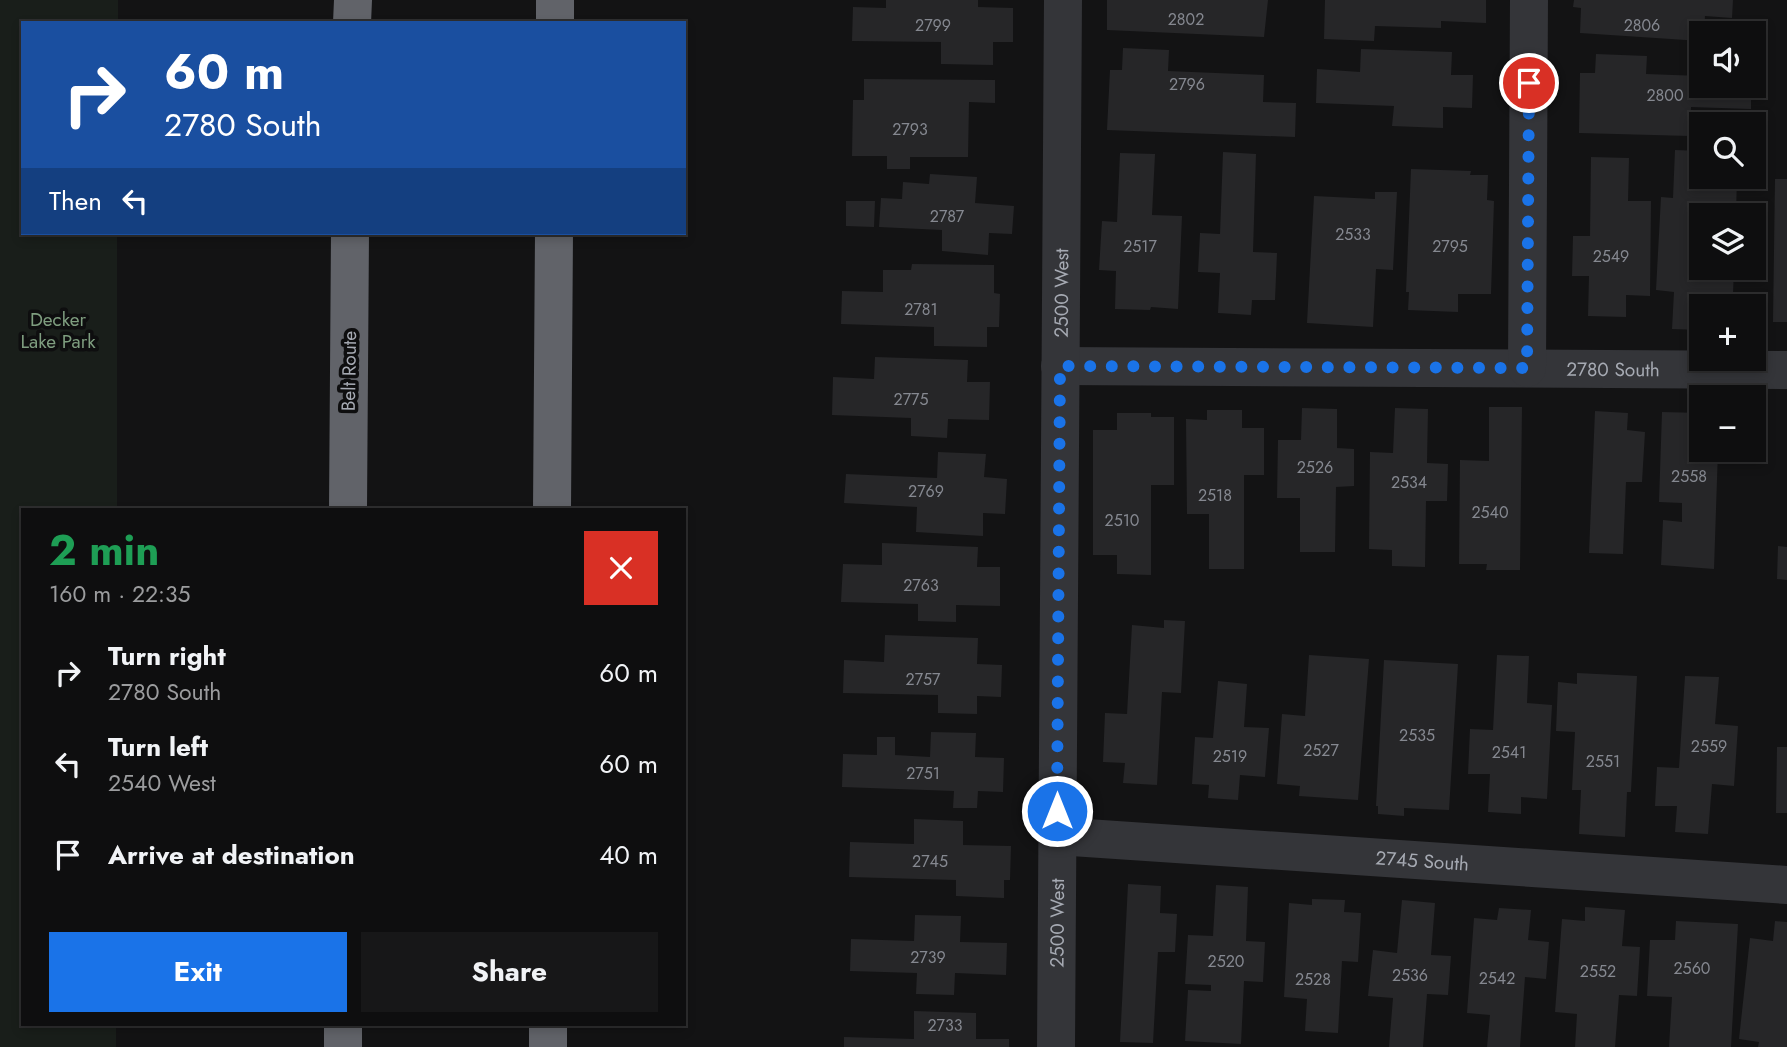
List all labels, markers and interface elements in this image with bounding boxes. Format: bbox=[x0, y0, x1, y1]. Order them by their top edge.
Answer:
house number: 2802 bbox=[1168, 8, 1204, 31]
house number: 2799 bbox=[915, 14, 951, 37]
house number: 2806 bbox=[1624, 14, 1660, 37]
map controls bbox=[1689, 21, 1766, 462]
button: sound bbox=[1689, 21, 1766, 98]
text: 60 m bbox=[164, 37, 284, 107]
icon: right bbox=[49, 49, 140, 140]
pin bbox=[1499, 53, 1559, 113]
icon: arrive bbox=[1510, 64, 1548, 102]
house number: 2796 bbox=[1169, 73, 1205, 96]
house number: 2800 bbox=[1646, 84, 1684, 107]
text: 2780 South bbox=[164, 102, 322, 148]
button: search bbox=[1689, 112, 1766, 189]
house number: 2793 bbox=[892, 118, 928, 141]
text: Then bbox=[49, 182, 102, 220]
icon: left bbox=[116, 182, 154, 220]
button: layers bbox=[1689, 203, 1766, 280]
house number: 2787 bbox=[930, 205, 965, 228]
house number: 2533 bbox=[1335, 223, 1371, 246]
house number: 2517 bbox=[1123, 235, 1157, 258]
house number: 2795 bbox=[1432, 235, 1468, 258]
house number: 2549 bbox=[1593, 245, 1629, 268]
street label: 2500 West bbox=[1047, 248, 1075, 338]
button: + bbox=[1689, 294, 1766, 371]
house number: 2781 bbox=[904, 298, 938, 321]
park label: Decker Lake Park bbox=[20, 306, 96, 355]
street label: Belt Route bbox=[335, 330, 363, 411]
street label: 2780 South bbox=[1566, 355, 1660, 383]
button: − bbox=[1689, 385, 1766, 462]
house number: 2775 bbox=[894, 388, 928, 411]
house number: 2526 bbox=[1297, 456, 1333, 479]
house number: 2558 bbox=[1671, 465, 1707, 488]
house number: 2534 bbox=[1391, 471, 1427, 494]
house number: 2769 bbox=[908, 480, 944, 503]
house number: 2518 bbox=[1198, 484, 1232, 507]
house number: 2540 bbox=[1471, 501, 1509, 524]
house number: 2510 bbox=[1105, 509, 1139, 532]
text: 2 min bbox=[49, 520, 159, 581]
button: close bbox=[584, 531, 658, 605]
house number: 2763 bbox=[903, 574, 939, 597]
text: 160 m · 22:35 bbox=[49, 577, 191, 611]
text: Turn right bbox=[108, 637, 226, 675]
icon: right bbox=[49, 654, 87, 692]
text: 60 m bbox=[599, 654, 658, 692]
house number: 2757 bbox=[906, 668, 941, 691]
text: 2780 South bbox=[108, 675, 221, 709]
house number: 2535 bbox=[1399, 724, 1435, 747]
text: Turn left bbox=[108, 728, 208, 766]
house number: 2559 bbox=[1691, 735, 1727, 758]
house number: 2527 bbox=[1303, 739, 1339, 762]
house number: 2541 bbox=[1492, 741, 1526, 764]
icon: left bbox=[49, 745, 87, 783]
text: 60 m bbox=[599, 745, 658, 783]
house number: 2519 bbox=[1213, 745, 1247, 768]
house number: 2551 bbox=[1586, 750, 1620, 773]
house number: 2751 bbox=[906, 762, 940, 785]
text: 2540 West bbox=[108, 766, 216, 800]
position arrow bbox=[1020, 774, 1094, 848]
icon: arrive bbox=[49, 836, 87, 874]
text: Arrive at destination bbox=[108, 836, 355, 874]
text: 40 m bbox=[599, 836, 658, 874]
street label: 2745 South bbox=[1375, 844, 1470, 877]
house number: 2745 bbox=[912, 850, 948, 873]
street label: 2500 West bbox=[1043, 878, 1071, 968]
button: Exit bbox=[49, 932, 347, 1012]
button: Share bbox=[361, 932, 658, 1012]
house number: 2739 bbox=[910, 946, 946, 969]
house number: 2520 bbox=[1208, 950, 1244, 973]
house number: 2560 bbox=[1674, 957, 1710, 980]
house number: 2552 bbox=[1580, 960, 1616, 983]
house number: 2536 bbox=[1392, 964, 1428, 987]
house number: 2542 bbox=[1479, 967, 1515, 990]
house number: 2528 bbox=[1295, 968, 1331, 991]
house number: 2733 bbox=[928, 1014, 963, 1037]

